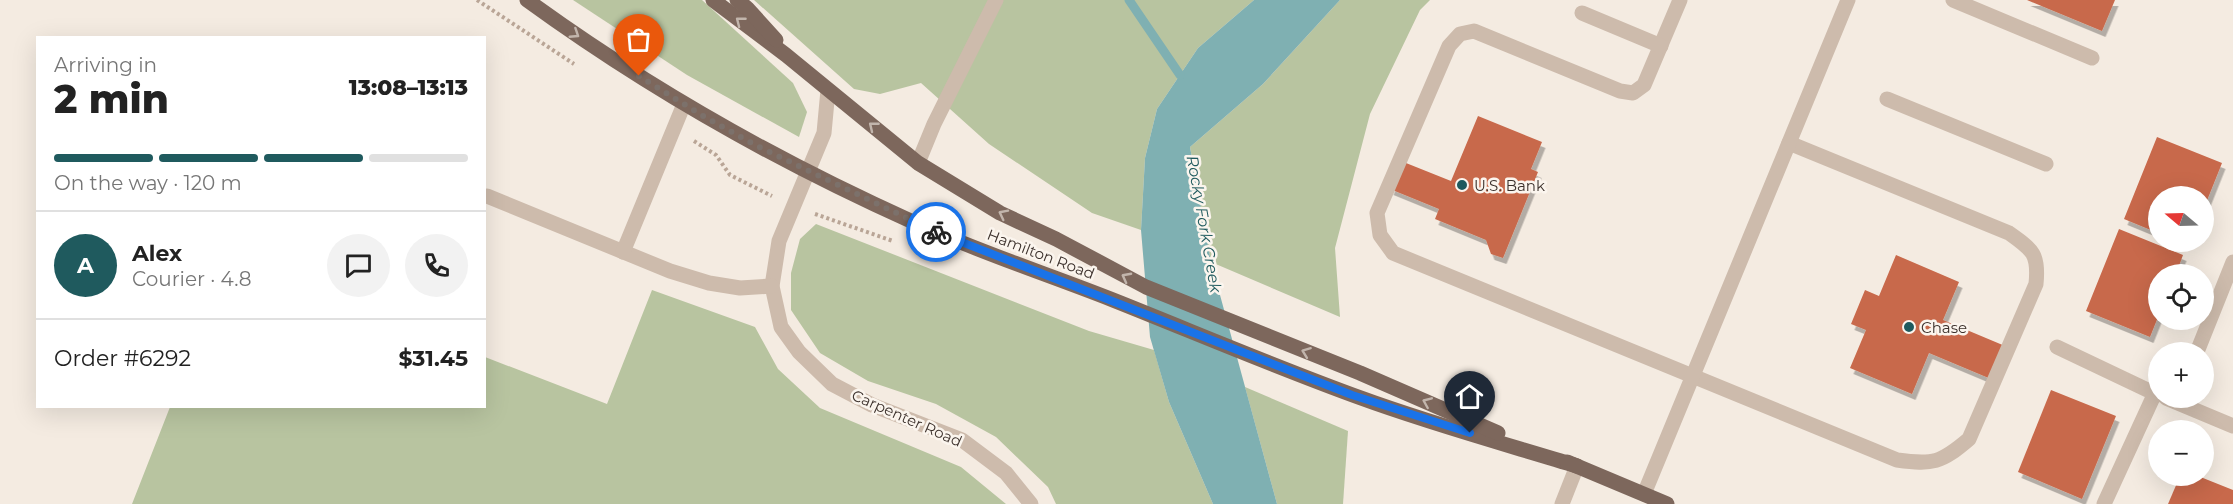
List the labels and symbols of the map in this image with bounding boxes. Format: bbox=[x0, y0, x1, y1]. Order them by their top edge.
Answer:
pin bbox=[613, 14, 664, 76]
one-way arrow bbox=[735, 17, 746, 28]
one-way arrow bbox=[569, 26, 579, 38]
one-way arrow bbox=[869, 123, 880, 134]
water label: Rocky Fork Creek bbox=[1183, 154, 1226, 295]
place label: U.S. Bank bbox=[1474, 176, 1545, 195]
marker: U.S. Bank bbox=[1455, 178, 1469, 192]
north arrow bbox=[2148, 186, 2214, 252]
courier bbox=[906, 202, 966, 262]
one-way arrow bbox=[998, 210, 1009, 221]
street label: Hamilton Road bbox=[985, 225, 1097, 283]
one-way arrow bbox=[1122, 273, 1132, 284]
place label: Chase bbox=[1921, 318, 1967, 337]
marker: Chase bbox=[1902, 320, 1916, 334]
one-way arrow bbox=[1301, 347, 1312, 359]
pin bbox=[1444, 371, 1495, 433]
street label: Carpenter Road bbox=[849, 385, 965, 451]
one-way arrow bbox=[1422, 397, 1433, 409]

